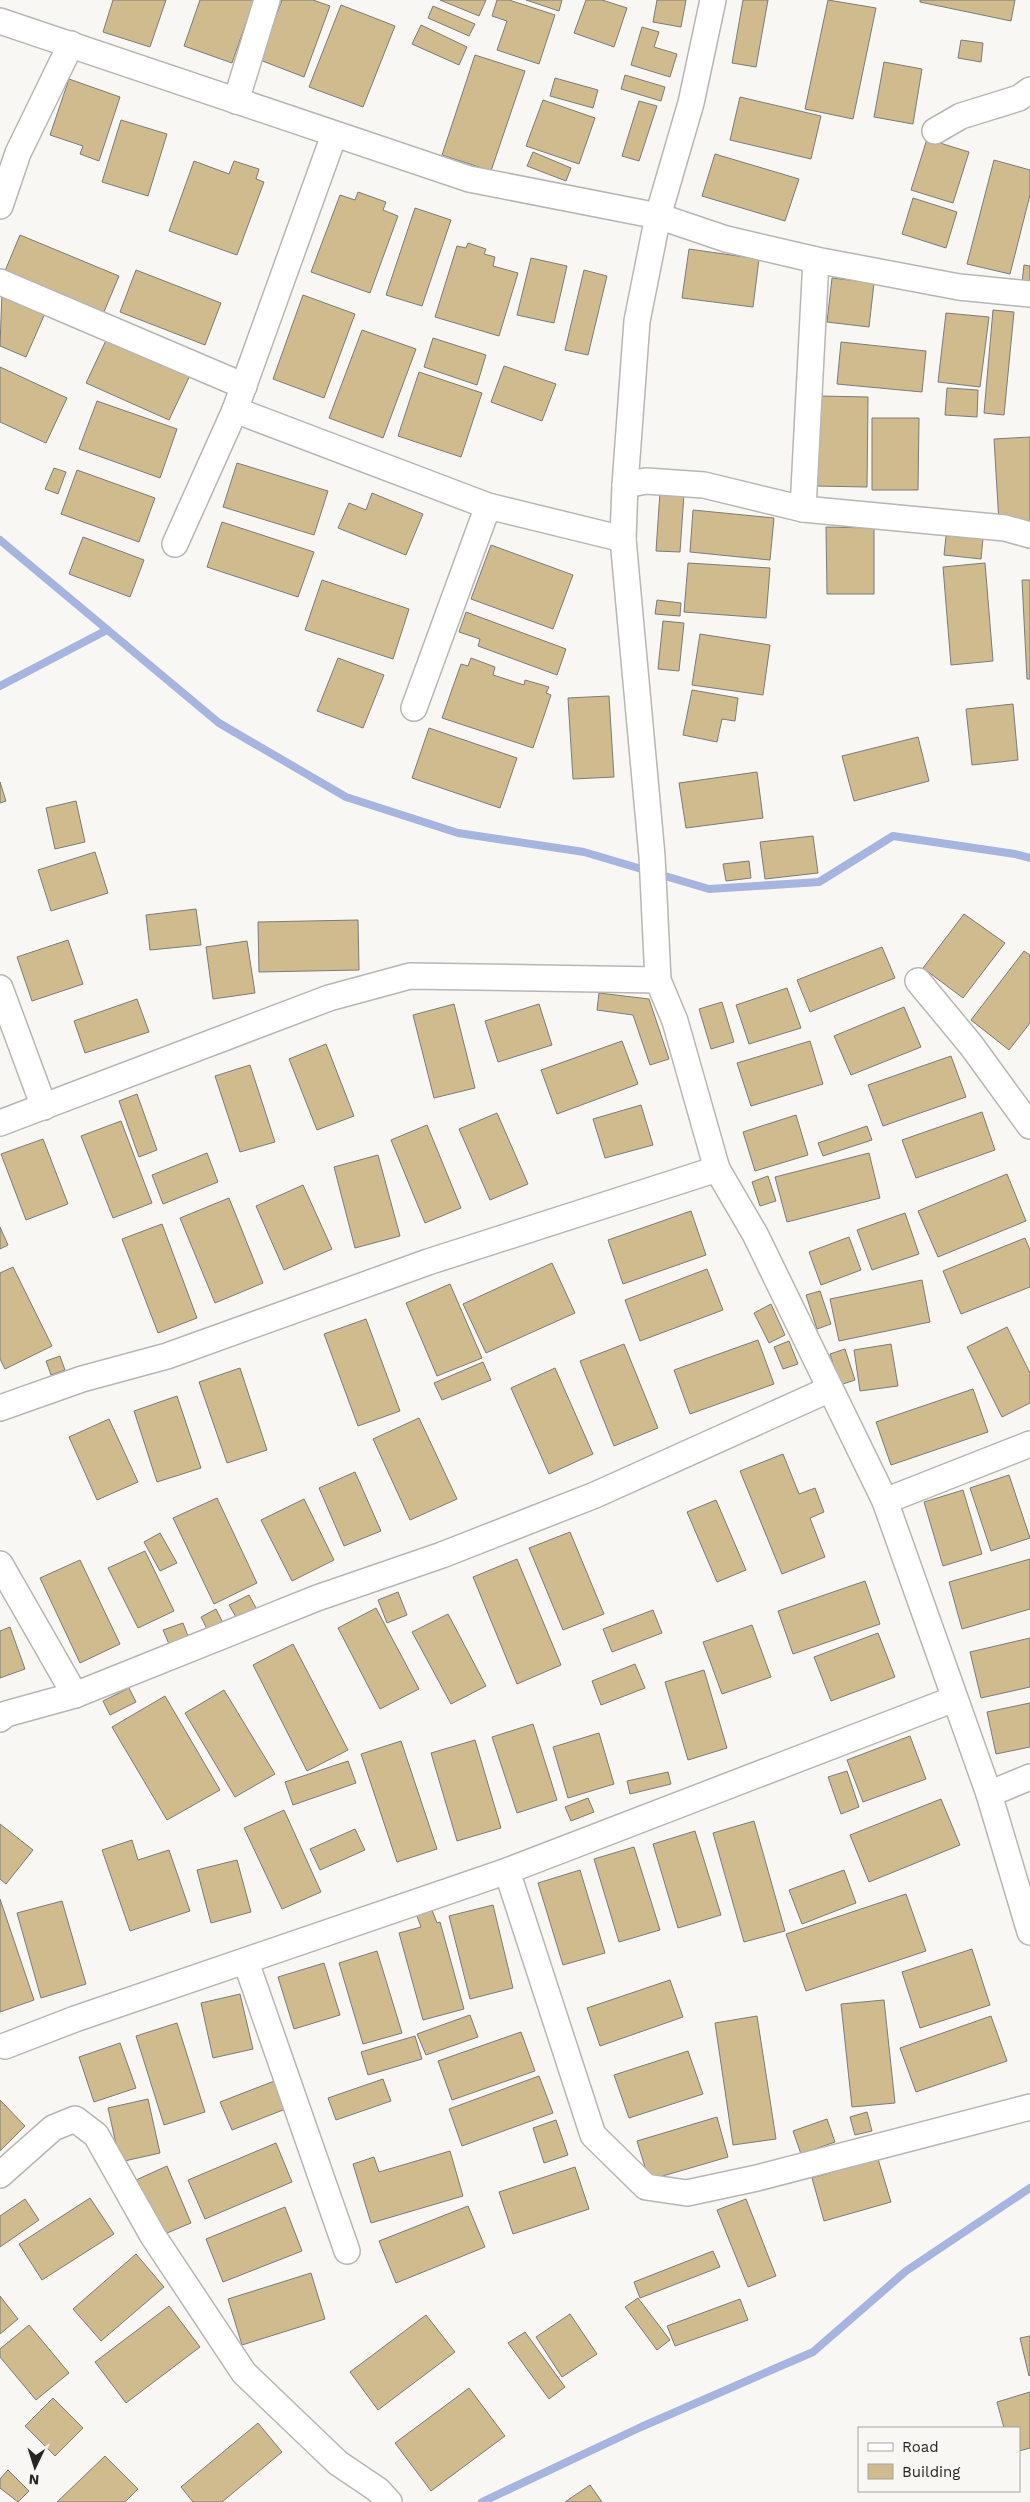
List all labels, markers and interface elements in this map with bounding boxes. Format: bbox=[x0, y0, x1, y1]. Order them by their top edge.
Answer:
legend bbox=[858, 2427, 1020, 2492]
text: Road bbox=[902, 2438, 939, 2456]
north arrow bbox=[10, 2442, 60, 2492]
text: Building bbox=[902, 2463, 960, 2481]
text: N bbox=[28, 2472, 40, 2488]

